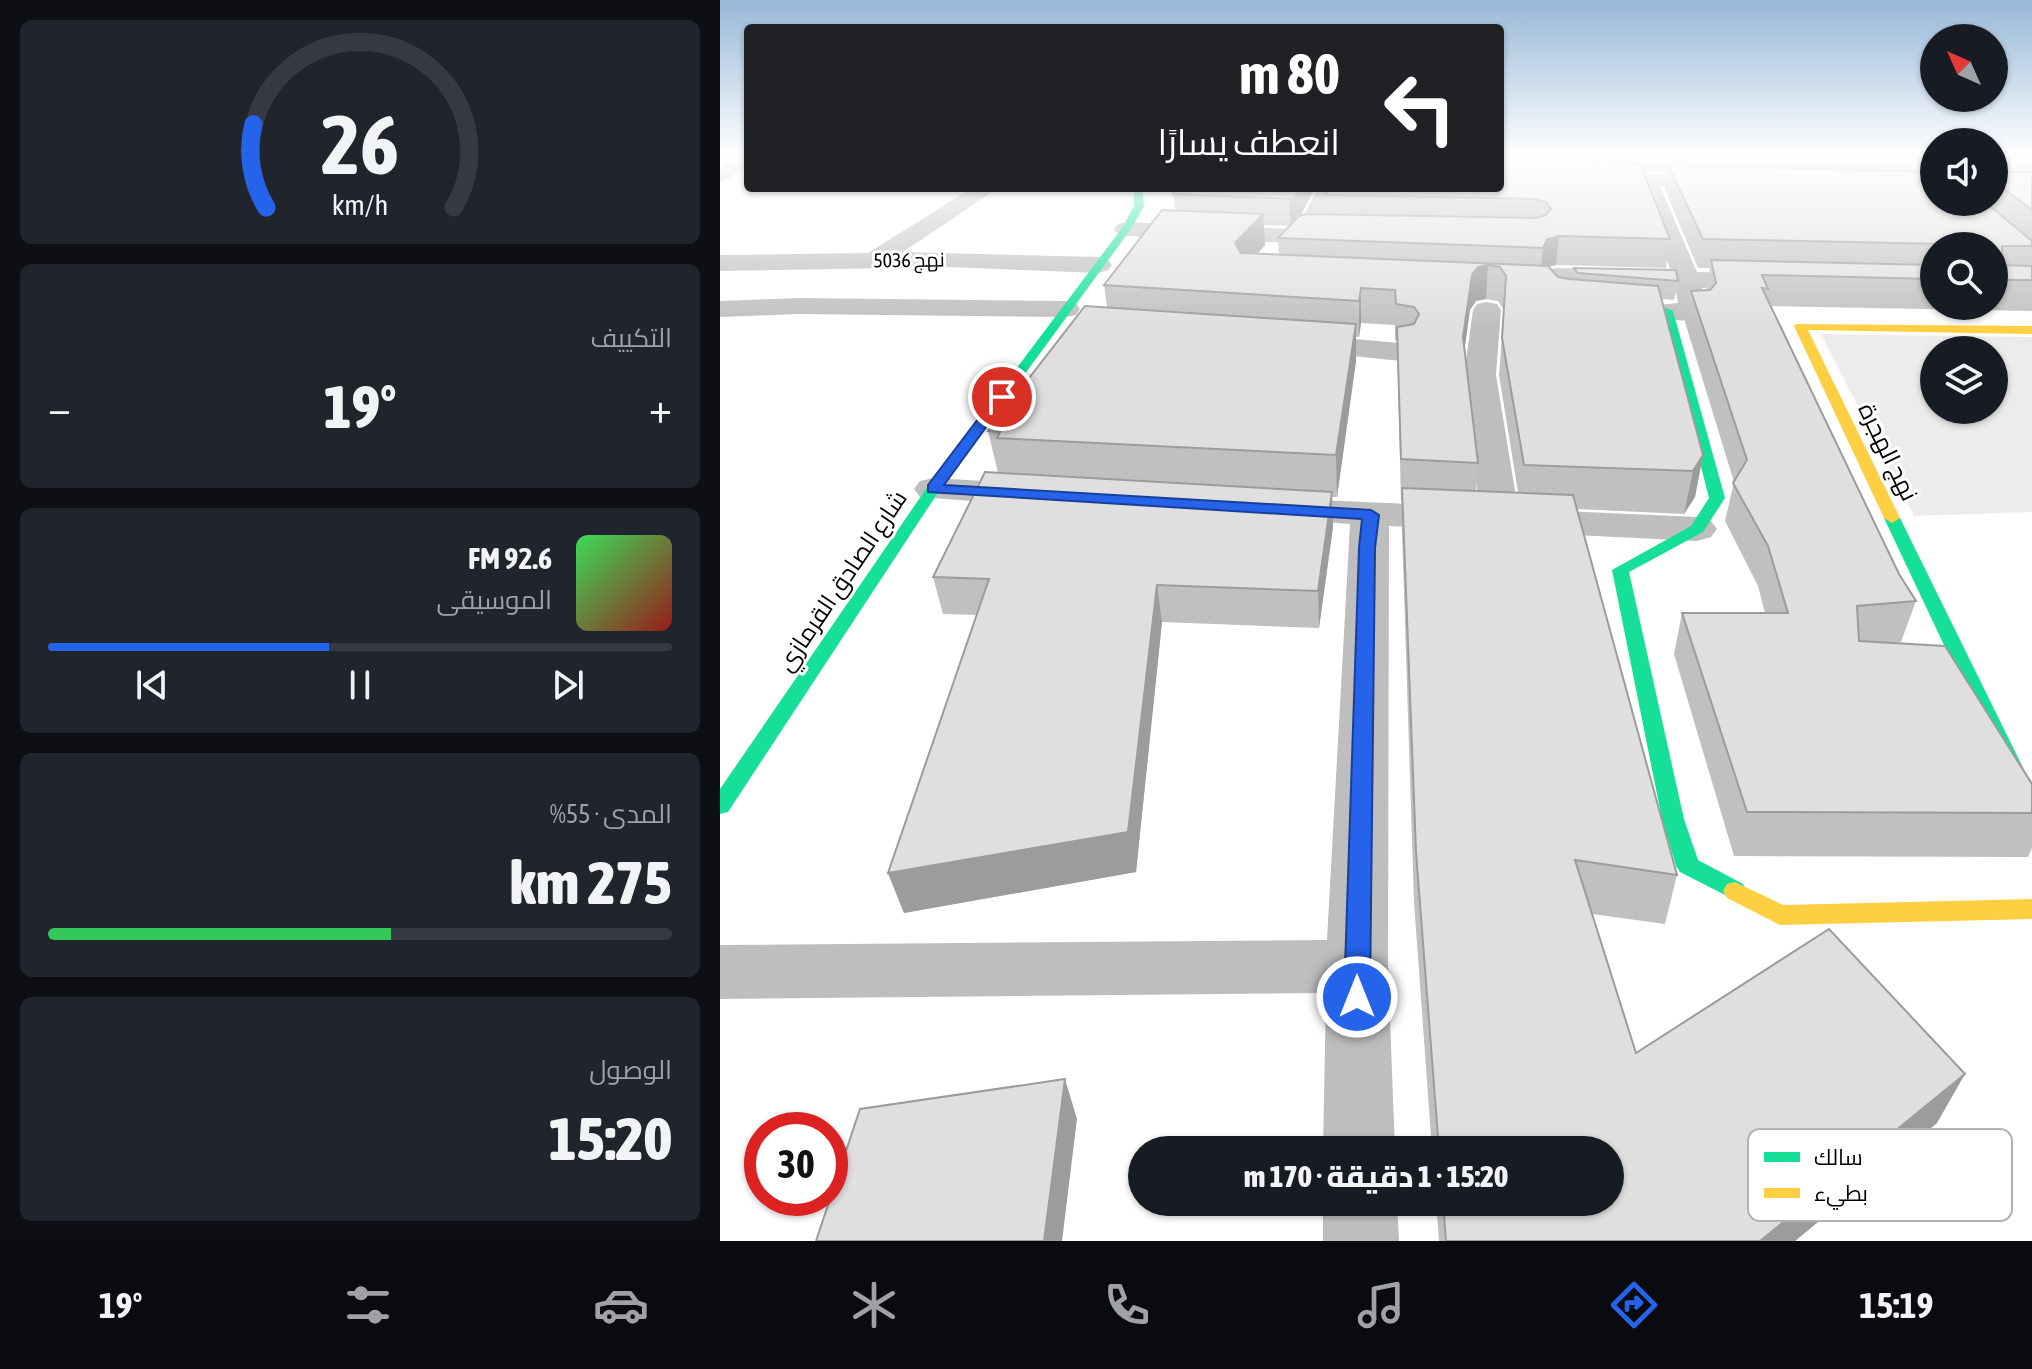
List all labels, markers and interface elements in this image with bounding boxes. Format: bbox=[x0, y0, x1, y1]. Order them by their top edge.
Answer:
north arrow bbox=[1920, 24, 2008, 112]
map controls bbox=[1920, 24, 2008, 424]
text: 80 m bbox=[1239, 42, 1340, 106]
icon: left bbox=[1368, 56, 1472, 160]
text: 26 bbox=[321, 96, 399, 192]
text: انعطف يسارًا bbox=[1158, 121, 1340, 163]
button: sound bbox=[1920, 128, 2008, 216]
text: km/h bbox=[332, 188, 388, 221]
button: search bbox=[1920, 232, 2008, 320]
street label: نهج 5036 bbox=[873, 247, 945, 275]
text: التكييف bbox=[590, 323, 672, 353]
button: layers bbox=[1920, 336, 2008, 424]
pin bbox=[968, 363, 1036, 431]
text: 19° bbox=[324, 372, 396, 441]
icon: arrive bbox=[980, 375, 1024, 419]
text: − bbox=[48, 382, 71, 432]
text: + bbox=[649, 382, 672, 432]
street label: نهج الهجرة bbox=[1851, 399, 1924, 506]
street label: شارع الصادق القرمازي bbox=[771, 485, 916, 679]
text: 92.6 FM bbox=[468, 541, 552, 575]
text: الموسيقى bbox=[437, 585, 552, 615]
icon: previous bbox=[130, 663, 174, 707]
icon: pause bbox=[338, 663, 382, 707]
icon: next bbox=[546, 663, 590, 707]
text: المدى · 55% bbox=[550, 799, 672, 829]
text: 275 km bbox=[510, 848, 672, 917]
position arrow bbox=[1315, 955, 1399, 1039]
text: الوصول bbox=[589, 1055, 672, 1085]
text: 15:20 bbox=[549, 1104, 672, 1173]
speed limit sign: 30 bbox=[744, 1112, 848, 1216]
legend bbox=[1748, 1129, 2012, 1221]
text: سالك bbox=[1814, 1144, 1863, 1170]
text: 15:20 · 1 دقيقة · 170 m bbox=[1244, 1159, 1508, 1193]
text: بطيء bbox=[1814, 1180, 1868, 1210]
icon: filters bbox=[340, 1277, 396, 1333]
icon: car bbox=[593, 1277, 649, 1333]
icon: climate bbox=[846, 1277, 902, 1333]
icon: phone bbox=[1099, 1277, 1155, 1333]
icon: music bbox=[1353, 1277, 1409, 1333]
icon: directions bbox=[1606, 1277, 1662, 1333]
text: 19° bbox=[99, 1284, 142, 1326]
text: 15:19 bbox=[1859, 1284, 1933, 1326]

